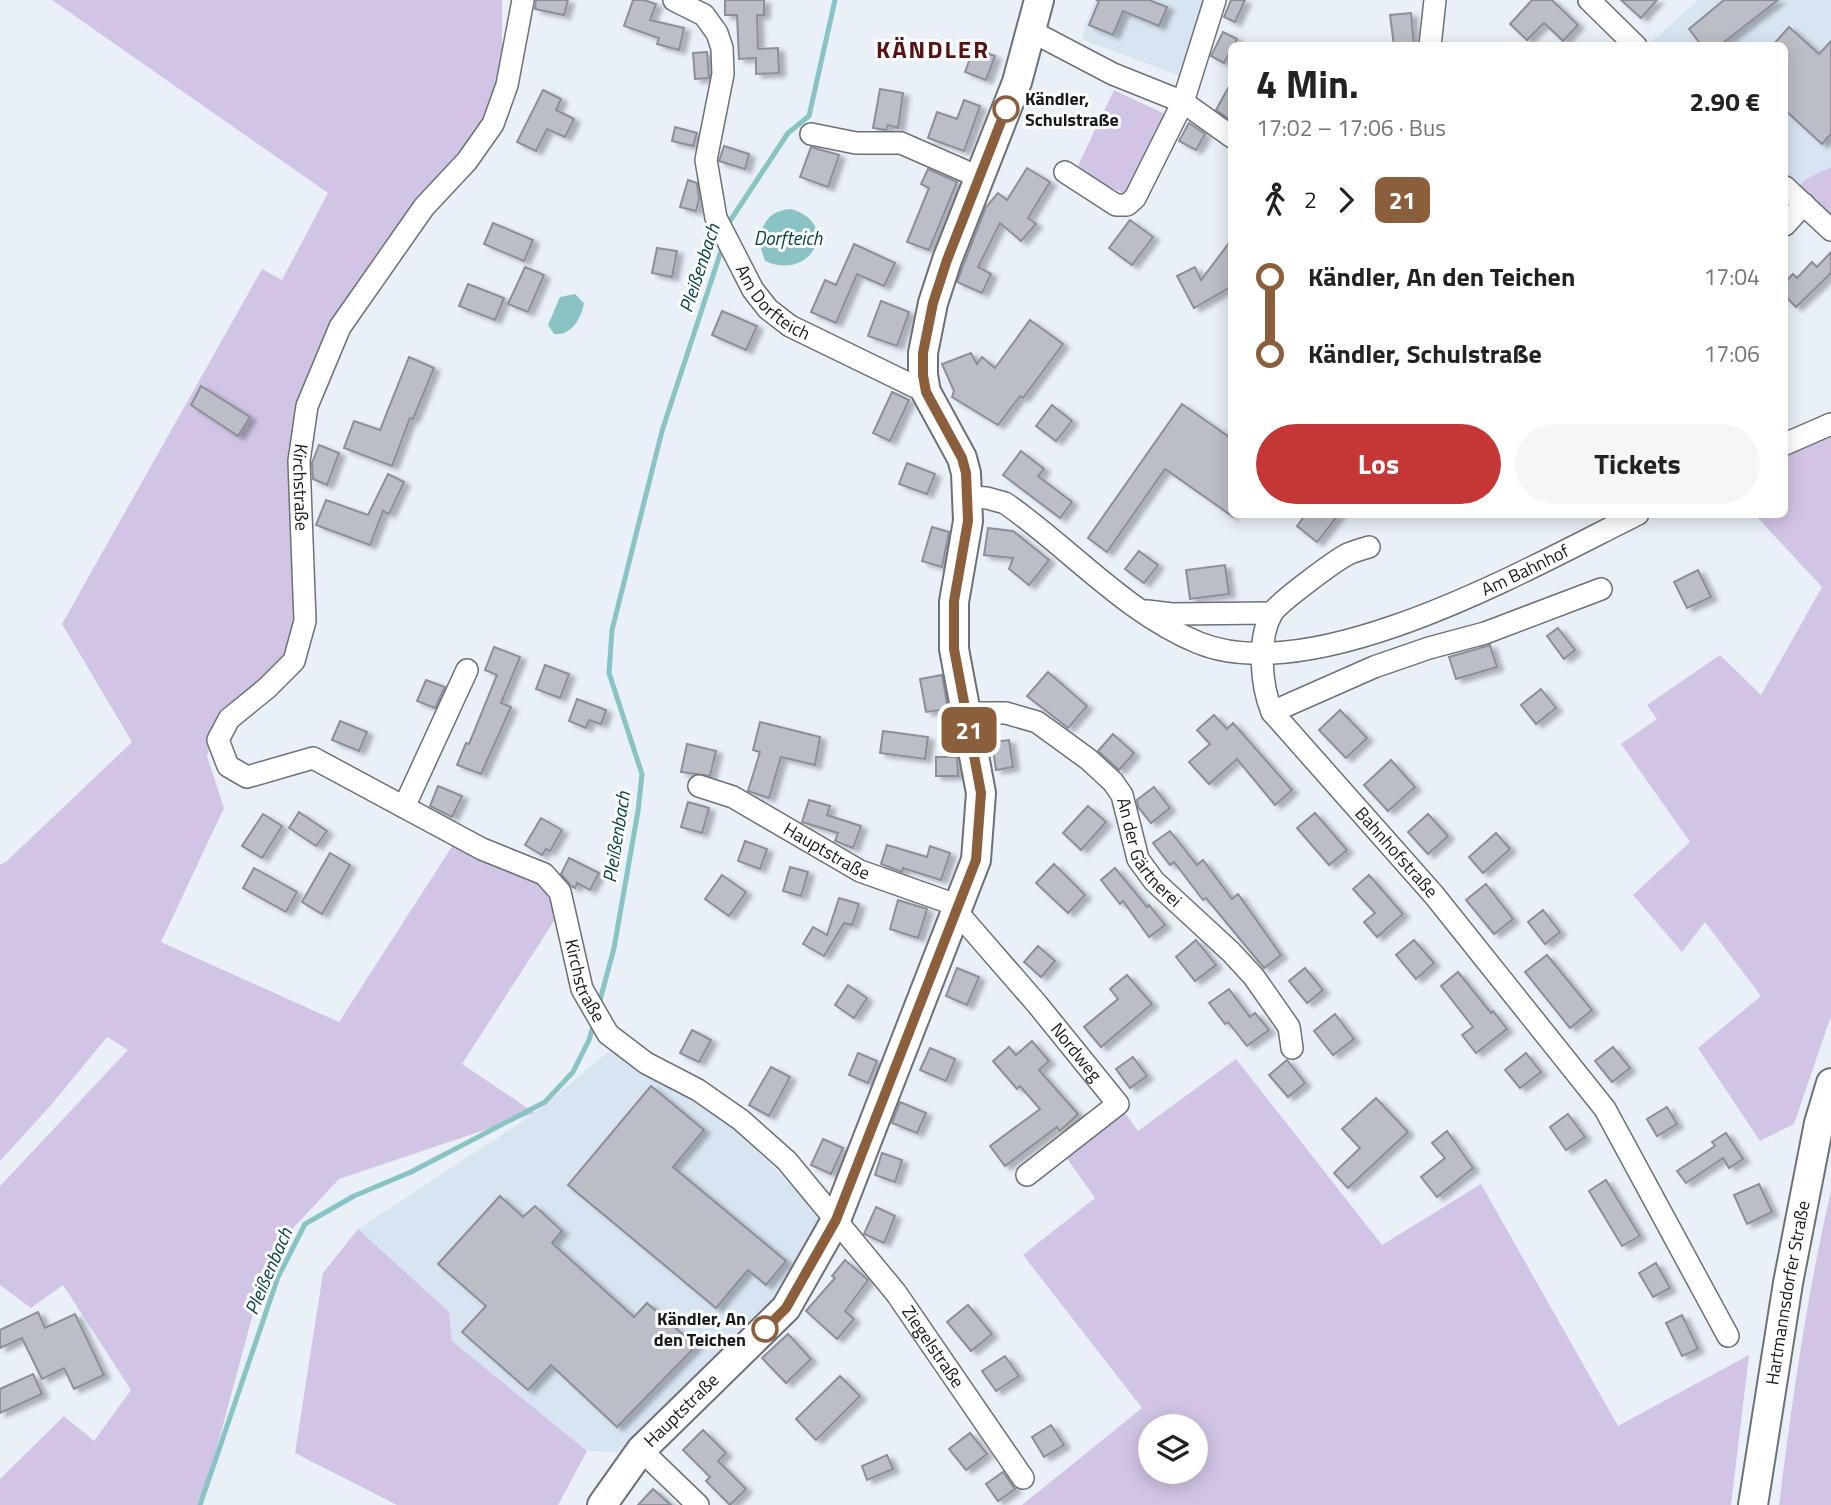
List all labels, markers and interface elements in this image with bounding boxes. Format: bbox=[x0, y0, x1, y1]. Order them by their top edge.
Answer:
district label: KÄNDLER bbox=[876, 31, 990, 67]
text: 4 Min. bbox=[1256, 55, 1359, 113]
text: 2.90 € bbox=[1689, 82, 1760, 121]
place label: Kändler, Schulstraße bbox=[1025, 85, 1119, 133]
marker: Kändler, Schulstraße bbox=[993, 96, 1019, 122]
text: 17:02 – 17:06 · Bus bbox=[1256, 110, 1446, 145]
icon: walk bbox=[1256, 181, 1294, 219]
icon: forward bbox=[1327, 181, 1365, 219]
text: 2 bbox=[1304, 182, 1317, 217]
text: 21 bbox=[1389, 182, 1416, 218]
water label: Pleißenbach bbox=[671, 219, 727, 316]
water label: Dorfteich bbox=[754, 223, 823, 252]
text: Kändler, An den Teichen bbox=[1308, 257, 1575, 296]
text: 17:04 bbox=[1703, 259, 1760, 294]
street label: Am Dorfteich bbox=[729, 260, 815, 347]
text: Kändler, Schulstraße bbox=[1308, 334, 1542, 373]
text: 17:06 bbox=[1703, 336, 1760, 371]
button: Los bbox=[1256, 424, 1501, 504]
button: Tickets bbox=[1515, 424, 1760, 504]
street label: Kirchstraße bbox=[286, 442, 316, 531]
street label: Am Bahnhof bbox=[1477, 537, 1574, 602]
line badge: 21 bbox=[937, 707, 1000, 753]
text: 21 bbox=[956, 712, 982, 748]
water label: Pleißenbach bbox=[594, 789, 637, 885]
street label: An der Gärtnerei bbox=[1110, 795, 1188, 913]
street label: Bahnhofstraße bbox=[1349, 801, 1445, 904]
street label: Hauptstraße bbox=[779, 815, 873, 886]
street label: Kirchstraße bbox=[558, 936, 612, 1027]
street label: Nordweg bbox=[1044, 1017, 1109, 1087]
street label: Hartmannsdorfer Straße bbox=[1758, 1198, 1817, 1387]
water label: Pleißenbach bbox=[236, 1222, 299, 1319]
street label: Ziegelstraße bbox=[895, 1300, 971, 1393]
place label: Kändler, An den Teichen bbox=[654, 1305, 746, 1353]
marker: Kändler, An den Teichen bbox=[752, 1316, 778, 1342]
street label: Hauptstraße bbox=[637, 1367, 725, 1453]
map controls bbox=[1138, 1414, 1208, 1484]
button: layers bbox=[1138, 1414, 1208, 1484]

